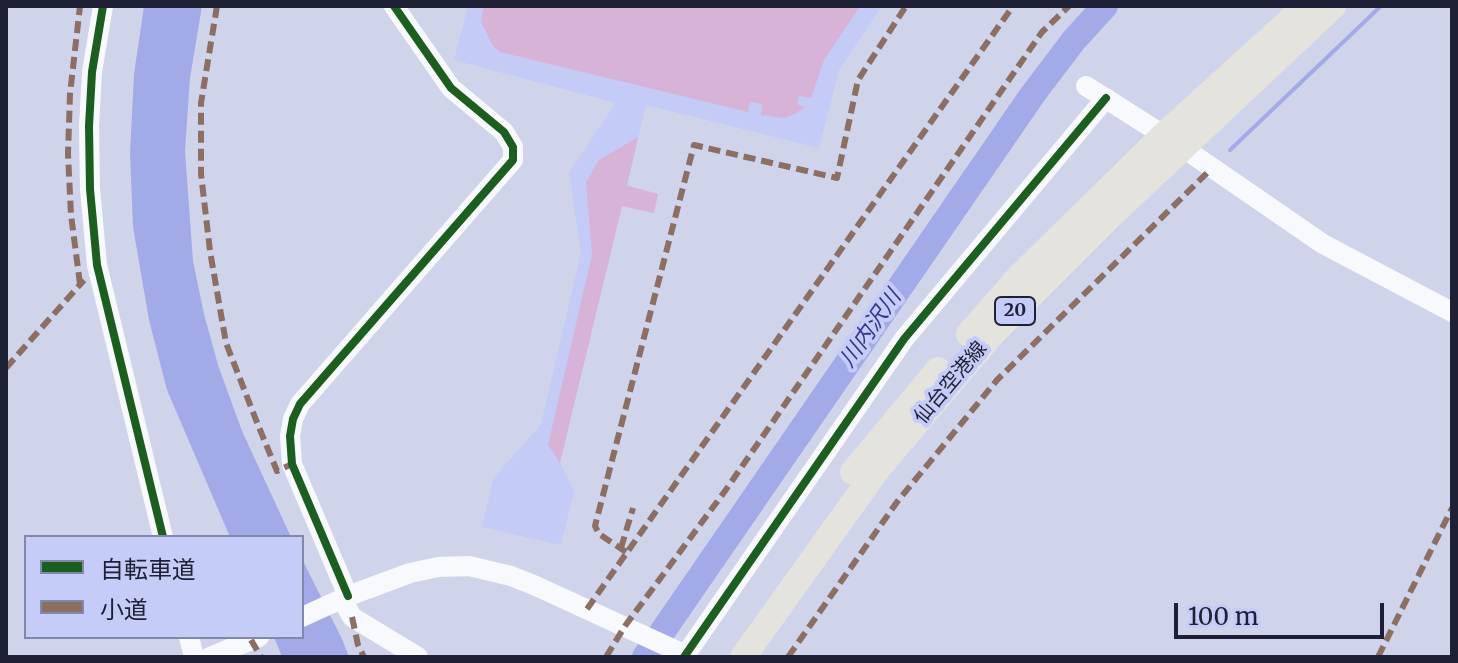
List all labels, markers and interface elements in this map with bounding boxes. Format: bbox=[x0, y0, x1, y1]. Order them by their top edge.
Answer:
water label: 川内沢川 bbox=[835, 285, 907, 373]
road number: 20 bbox=[995, 297, 1035, 325]
street label: 仙台空港線 bbox=[910, 337, 992, 429]
legend bbox=[24, 535, 304, 639]
text: 自転車道 bbox=[100, 554, 196, 585]
scale bar bbox=[1178, 587, 1388, 637]
text: 小道 bbox=[100, 594, 148, 625]
text: 100 m bbox=[1188, 601, 1258, 632]

